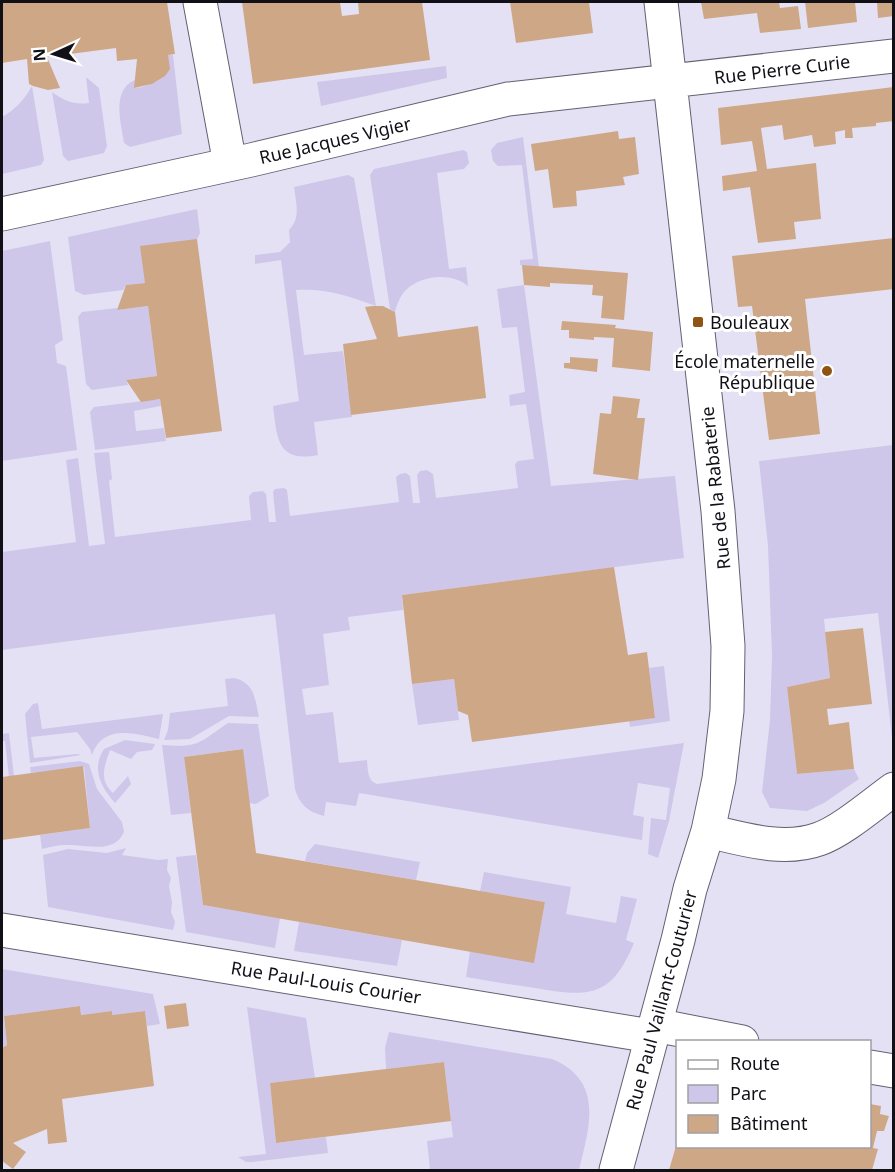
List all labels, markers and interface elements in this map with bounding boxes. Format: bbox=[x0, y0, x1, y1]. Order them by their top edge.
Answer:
north arrow bbox=[24, 24, 84, 84]
text: N bbox=[28, 48, 50, 62]
street label: Rue Pierre Curie bbox=[713, 49, 851, 89]
street label: Rue Jacques Vigier bbox=[257, 111, 414, 169]
place label: Bouleaux bbox=[710, 310, 790, 334]
marker: Bouleaux bbox=[691, 315, 705, 329]
place label: École maternelle République bbox=[674, 349, 815, 394]
marker: École maternelle République bbox=[820, 364, 834, 378]
street label: Rue de la Rabaterie bbox=[695, 405, 735, 571]
street label: Rue Paul Vaillant-Couturier bbox=[620, 887, 702, 1113]
street label: Rue Paul-Louis Courier bbox=[229, 955, 423, 1009]
legend bbox=[676, 1040, 871, 1148]
text: Route bbox=[730, 1051, 780, 1075]
text: Parc bbox=[730, 1081, 767, 1105]
text: Bâtiment bbox=[730, 1111, 808, 1135]

